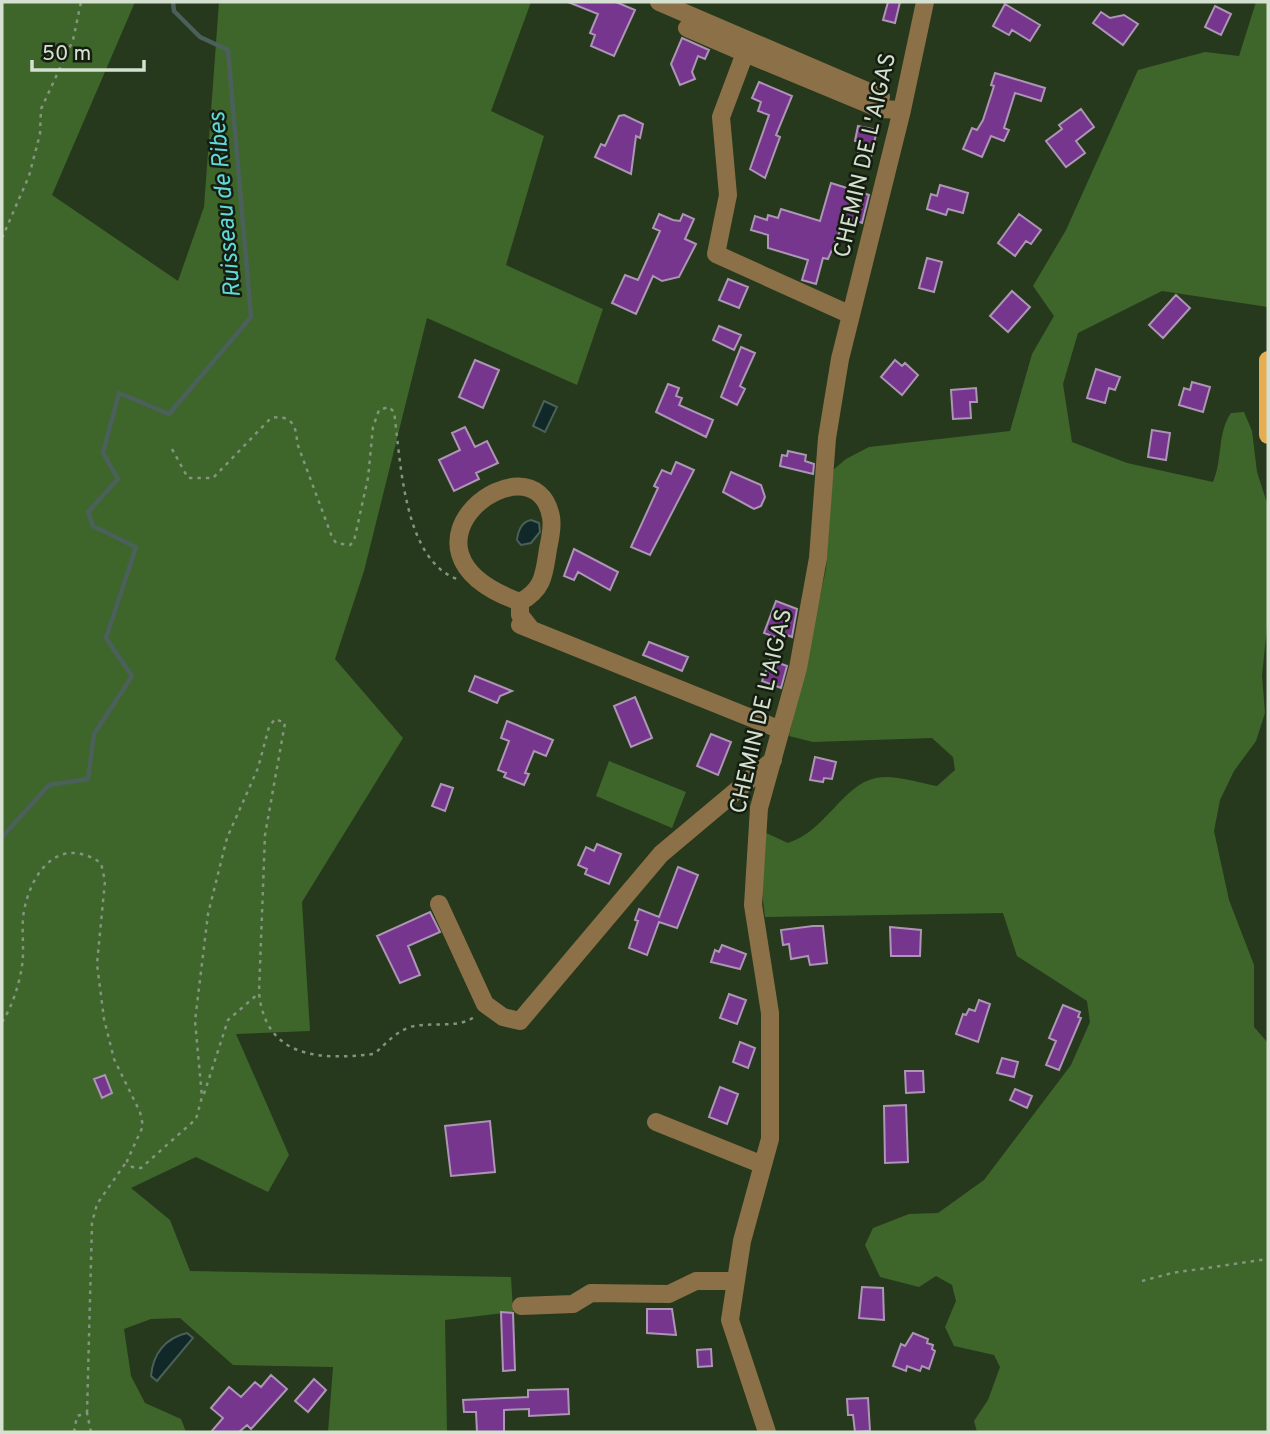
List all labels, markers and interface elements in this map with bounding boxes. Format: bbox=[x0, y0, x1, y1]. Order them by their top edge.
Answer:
scale bar bbox=[32, 28, 144, 72]
text: 50 m bbox=[42, 41, 91, 68]
street label: CHEMIN DE L'AIGAS bbox=[829, 50, 904, 261]
water label: Ruisseau de Ribes bbox=[203, 109, 249, 299]
street label: CHEMIN DE L'AIGAS bbox=[725, 606, 800, 817]

